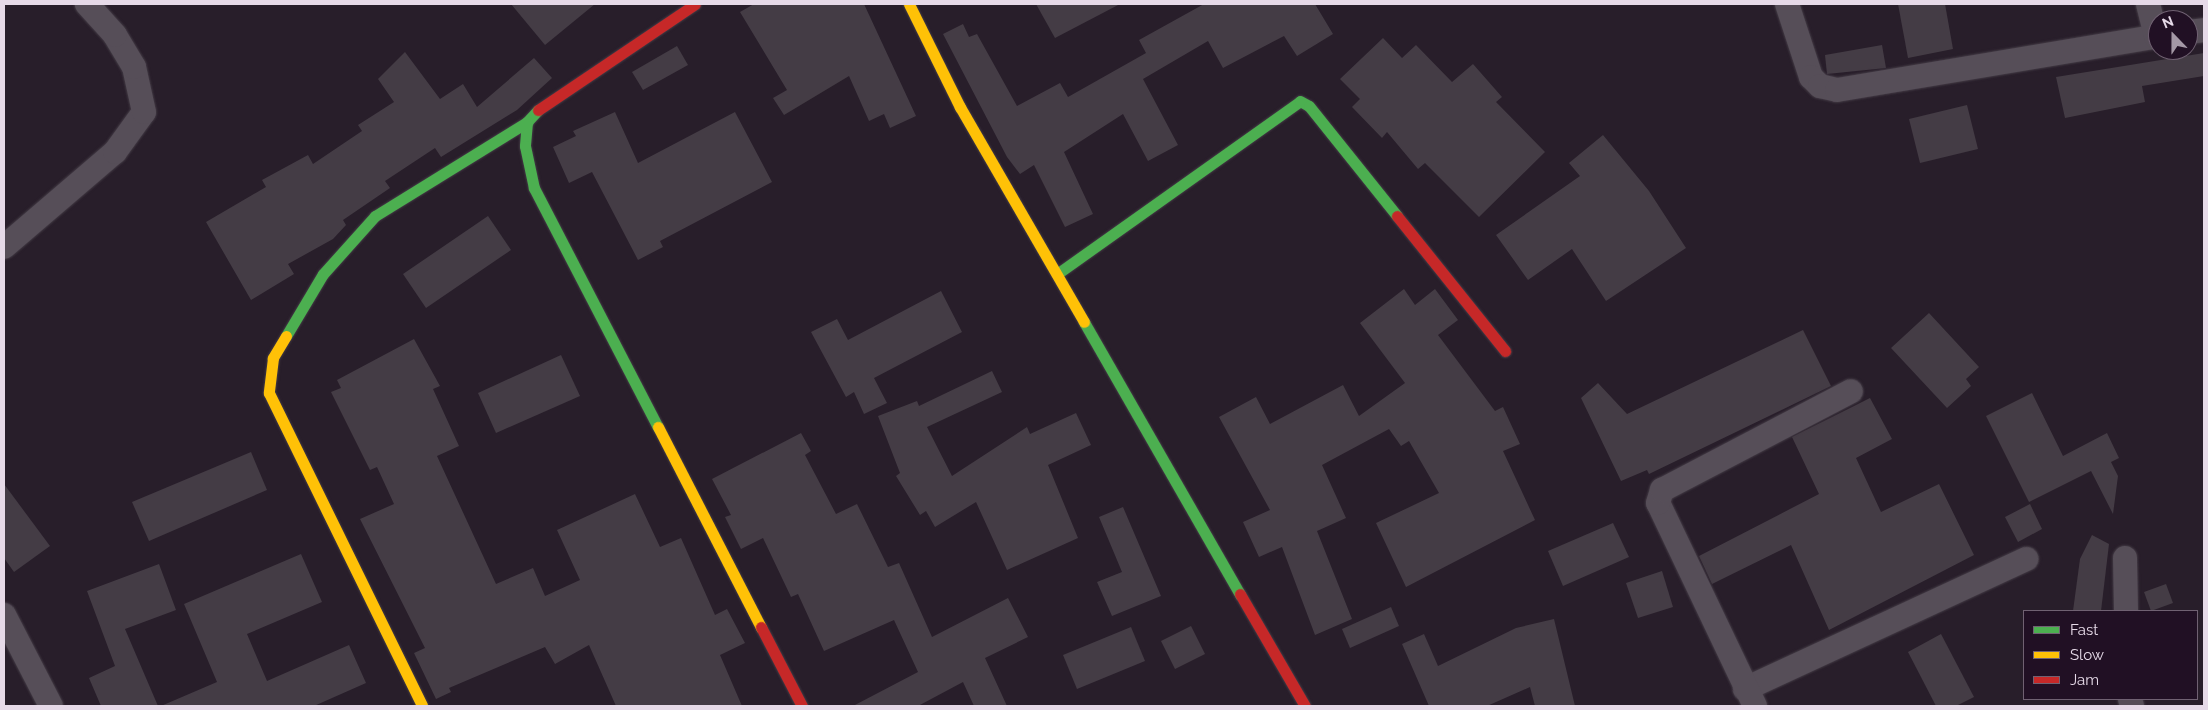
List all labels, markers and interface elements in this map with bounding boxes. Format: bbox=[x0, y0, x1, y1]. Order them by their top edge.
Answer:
north arrow bbox=[2148, 10, 2198, 60]
text: N bbox=[2160, 13, 2176, 31]
legend bbox=[2023, 610, 2198, 700]
text: Fast bbox=[2070, 621, 2098, 639]
text: Slow bbox=[2070, 646, 2104, 664]
text: Jam bbox=[2070, 671, 2099, 689]

